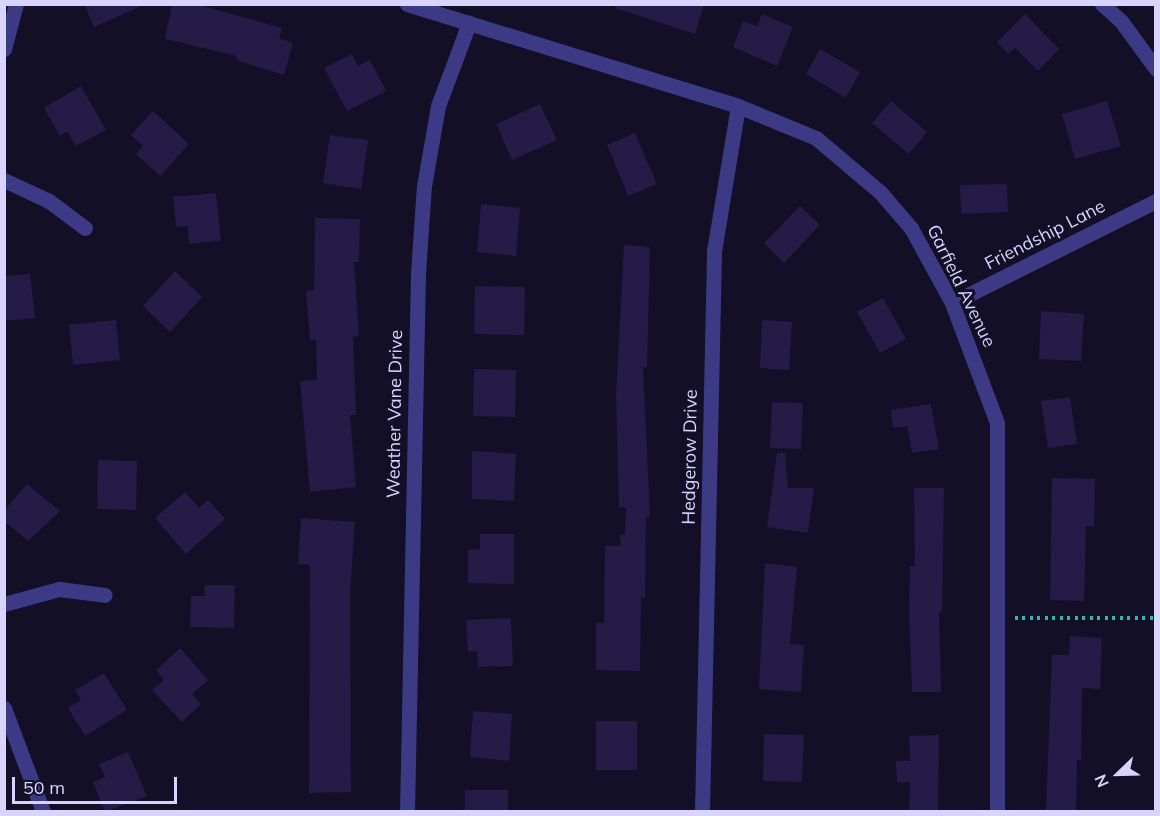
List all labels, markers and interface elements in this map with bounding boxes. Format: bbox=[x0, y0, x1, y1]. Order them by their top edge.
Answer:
street label: Friendship Lane bbox=[981, 195, 1109, 275]
street label: Garfield Avenue bbox=[922, 221, 1000, 351]
street label: Weather Vane Drive bbox=[383, 330, 407, 498]
street label: Hedgerow Drive bbox=[678, 389, 702, 525]
north arrow bbox=[1088, 744, 1148, 804]
scale bar bbox=[15, 765, 180, 803]
text: N bbox=[1090, 772, 1113, 791]
text: 50 m bbox=[23, 776, 65, 799]

